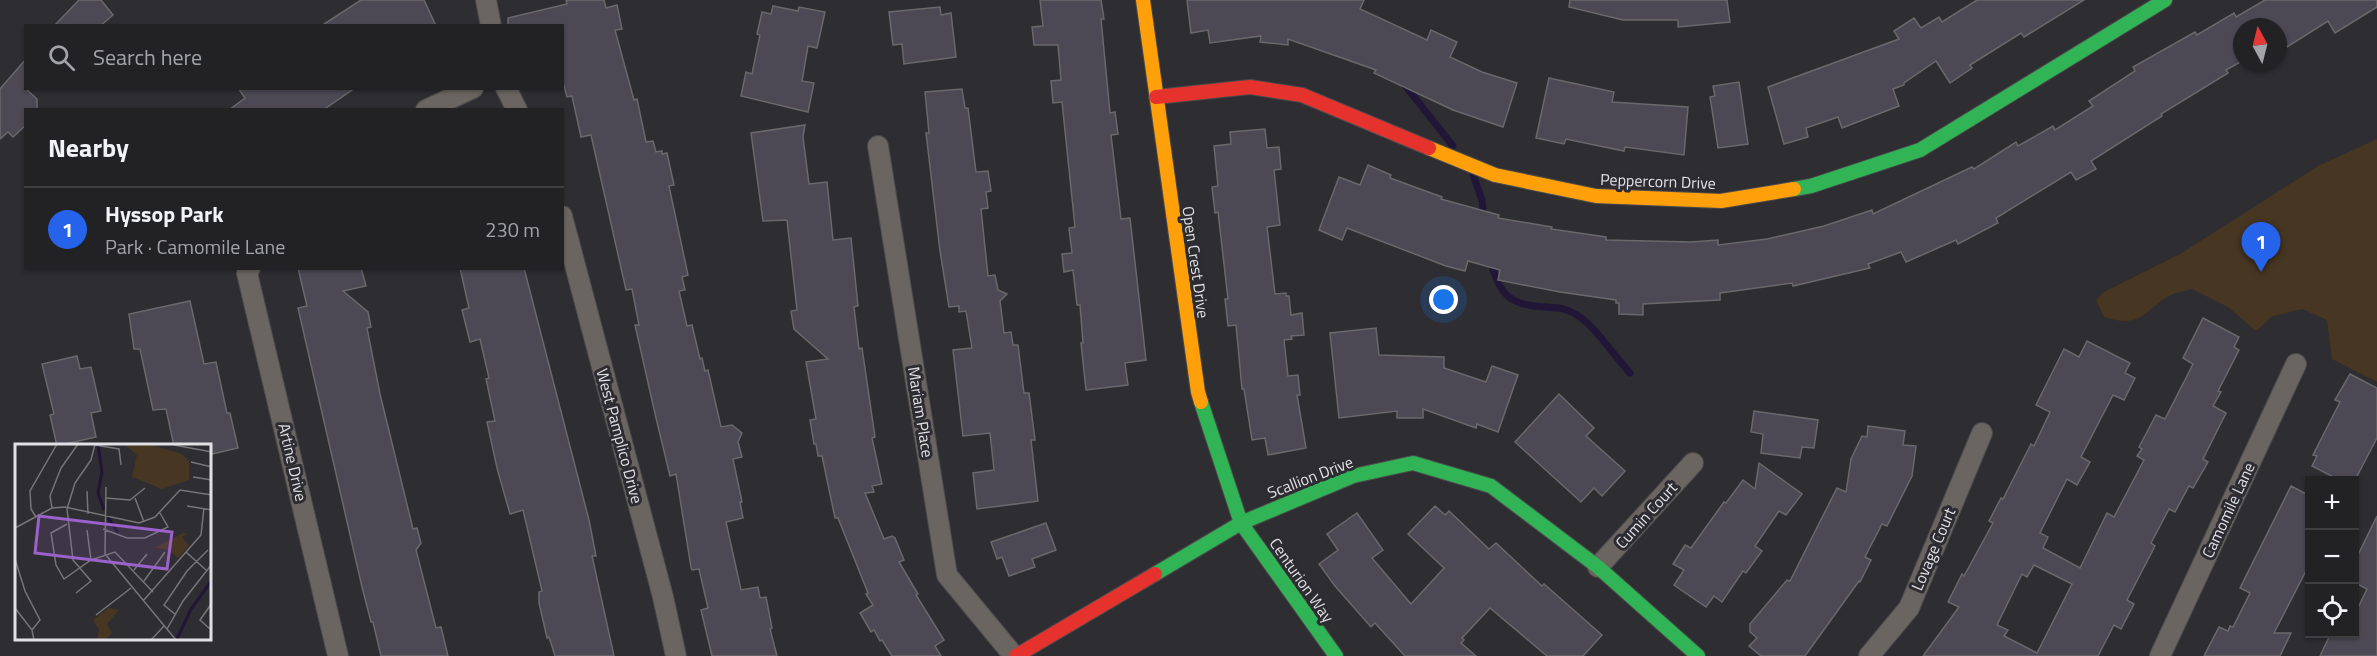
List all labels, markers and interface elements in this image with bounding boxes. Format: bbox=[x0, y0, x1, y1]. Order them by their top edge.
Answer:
north arrow bbox=[2233, 18, 2287, 72]
search box bbox=[24, 24, 564, 90]
text: Search here bbox=[93, 40, 202, 74]
icon: search bbox=[45, 41, 78, 74]
text: Nearby bbox=[48, 128, 129, 167]
street label: Peppercorn Drive bbox=[1600, 167, 1716, 195]
text: Hyssop Park bbox=[105, 197, 224, 231]
street label: Open Crest Drive bbox=[1176, 204, 1216, 320]
text: 1 bbox=[62, 214, 73, 245]
text: 230 m bbox=[485, 214, 540, 245]
pin: 1 bbox=[2242, 222, 2280, 272]
text: Park · Camomile Lane bbox=[105, 231, 285, 262]
your location bbox=[1429, 285, 1458, 314]
street label: Mariam Place bbox=[902, 365, 940, 459]
street label: West Pamplico Drive bbox=[590, 366, 650, 506]
street label: Artine Drive bbox=[272, 421, 314, 503]
inset map bbox=[15, 444, 212, 641]
street label: Scallion Drive bbox=[1264, 450, 1356, 504]
street label: Camomile Lane bbox=[2195, 458, 2261, 562]
street label: Cumin Court bbox=[1609, 476, 1683, 554]
map controls bbox=[2305, 476, 2359, 638]
button: + bbox=[2305, 476, 2359, 530]
street label: Lovage Court bbox=[1905, 503, 1961, 594]
button: − bbox=[2305, 530, 2359, 584]
street label: Centurion Way bbox=[1264, 533, 1340, 627]
button: locate bbox=[2305, 584, 2359, 638]

